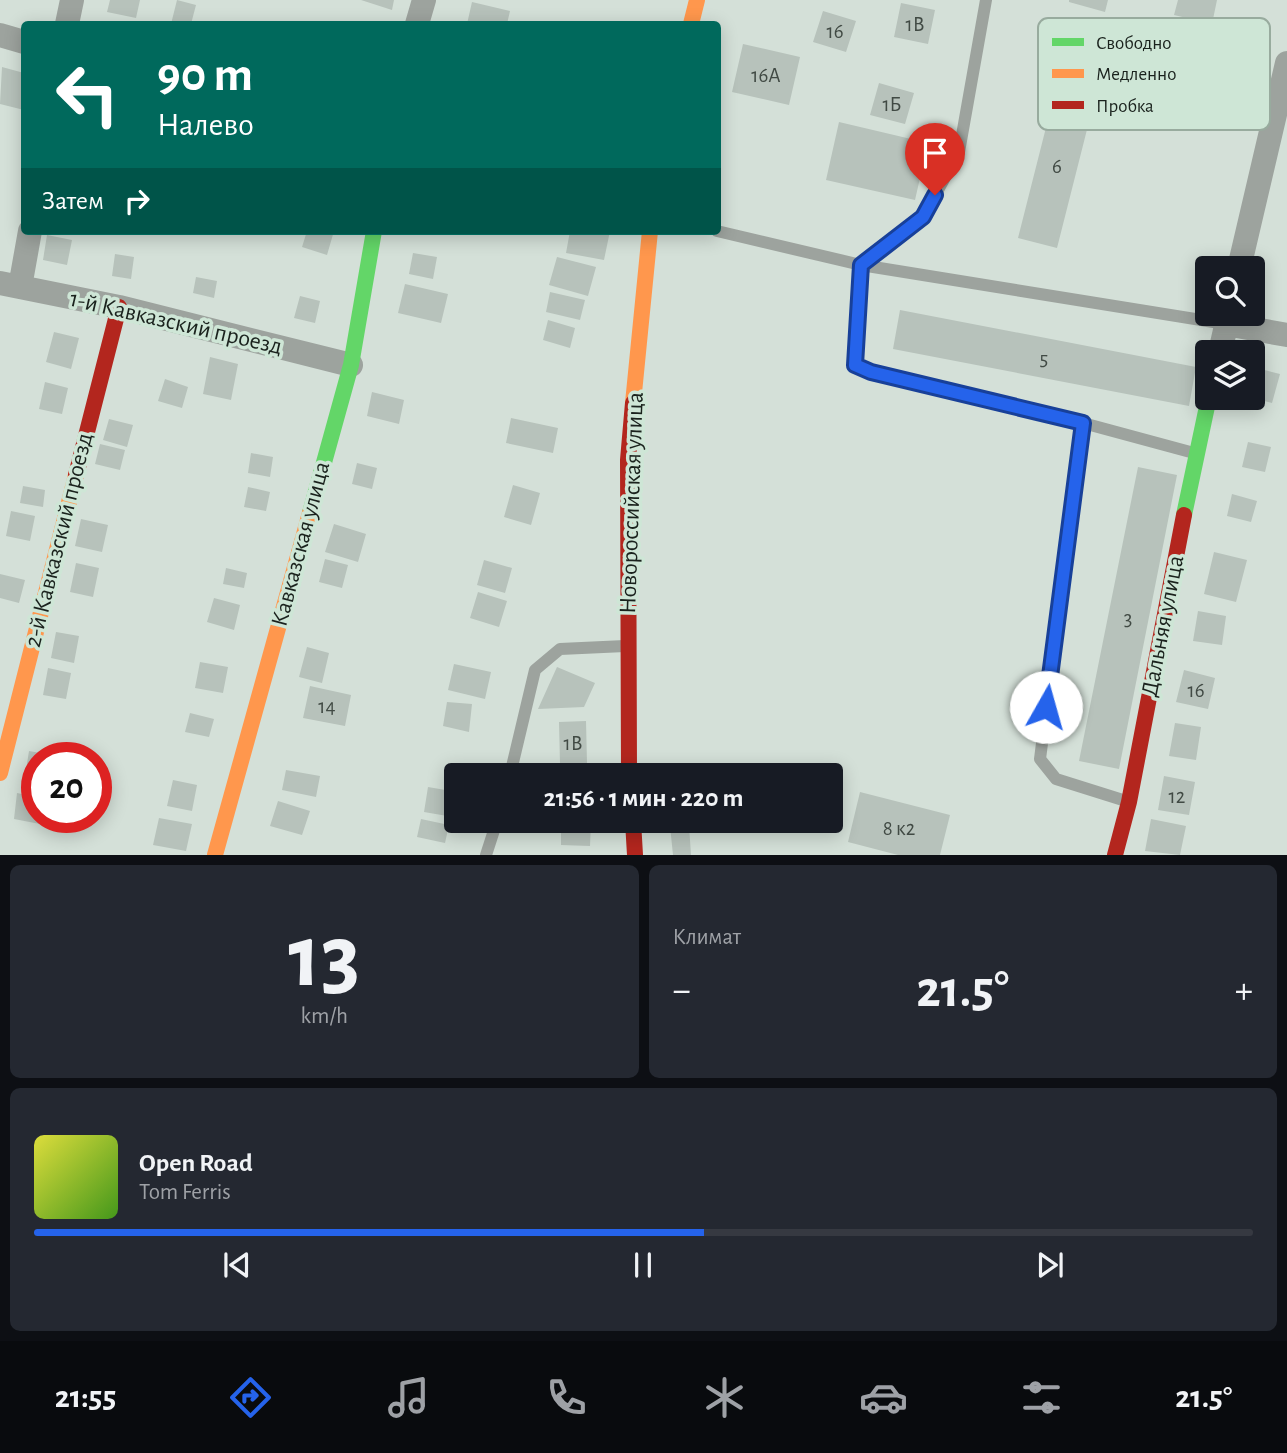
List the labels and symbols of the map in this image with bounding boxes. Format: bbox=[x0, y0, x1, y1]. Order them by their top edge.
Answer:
house number: 1В bbox=[905, 14, 925, 35]
legend bbox=[1038, 18, 1270, 130]
house number: 16 bbox=[826, 21, 844, 42]
text: Свободно bbox=[1096, 34, 1172, 53]
house number: 16А bbox=[751, 65, 781, 86]
text: Медленно bbox=[1096, 65, 1176, 84]
house number: 1Б bbox=[882, 94, 902, 115]
text: Пробка bbox=[1096, 97, 1154, 116]
pin bbox=[905, 123, 965, 195]
house number: 6 bbox=[1052, 156, 1062, 177]
street label: 1-й Кавказский проезд bbox=[67, 287, 285, 359]
house number: 5 bbox=[1040, 348, 1048, 369]
street label: Новороссийская улица bbox=[616, 392, 648, 614]
street label: 2-й Кавказский проезд bbox=[21, 430, 97, 650]
street label: Кавказская улица bbox=[267, 459, 335, 629]
street label: Дальняя улица bbox=[1138, 553, 1188, 699]
house number: 3 bbox=[1124, 608, 1132, 629]
position arrow bbox=[1009, 670, 1083, 744]
house number: 16 bbox=[1187, 680, 1205, 701]
house number: 14 bbox=[318, 696, 336, 717]
house number: 1В bbox=[563, 733, 583, 754]
speed limit sign: 20 bbox=[21, 742, 112, 833]
house number: 12 bbox=[1169, 786, 1185, 807]
house number: 8 к2 bbox=[883, 818, 915, 839]

